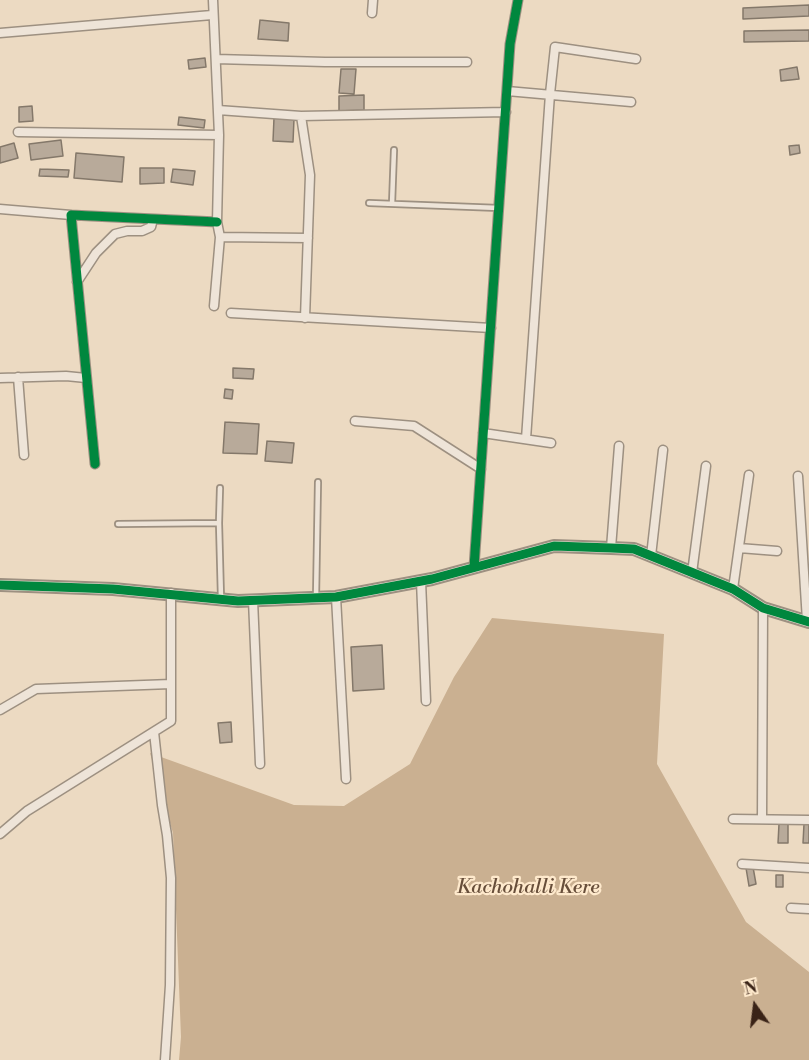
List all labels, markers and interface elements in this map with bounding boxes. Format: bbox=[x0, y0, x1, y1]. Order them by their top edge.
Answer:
water label: Kachohalli Kere bbox=[457, 876, 599, 900]
north arrow bbox=[725, 976, 785, 1036]
text: N bbox=[742, 977, 759, 1000]

